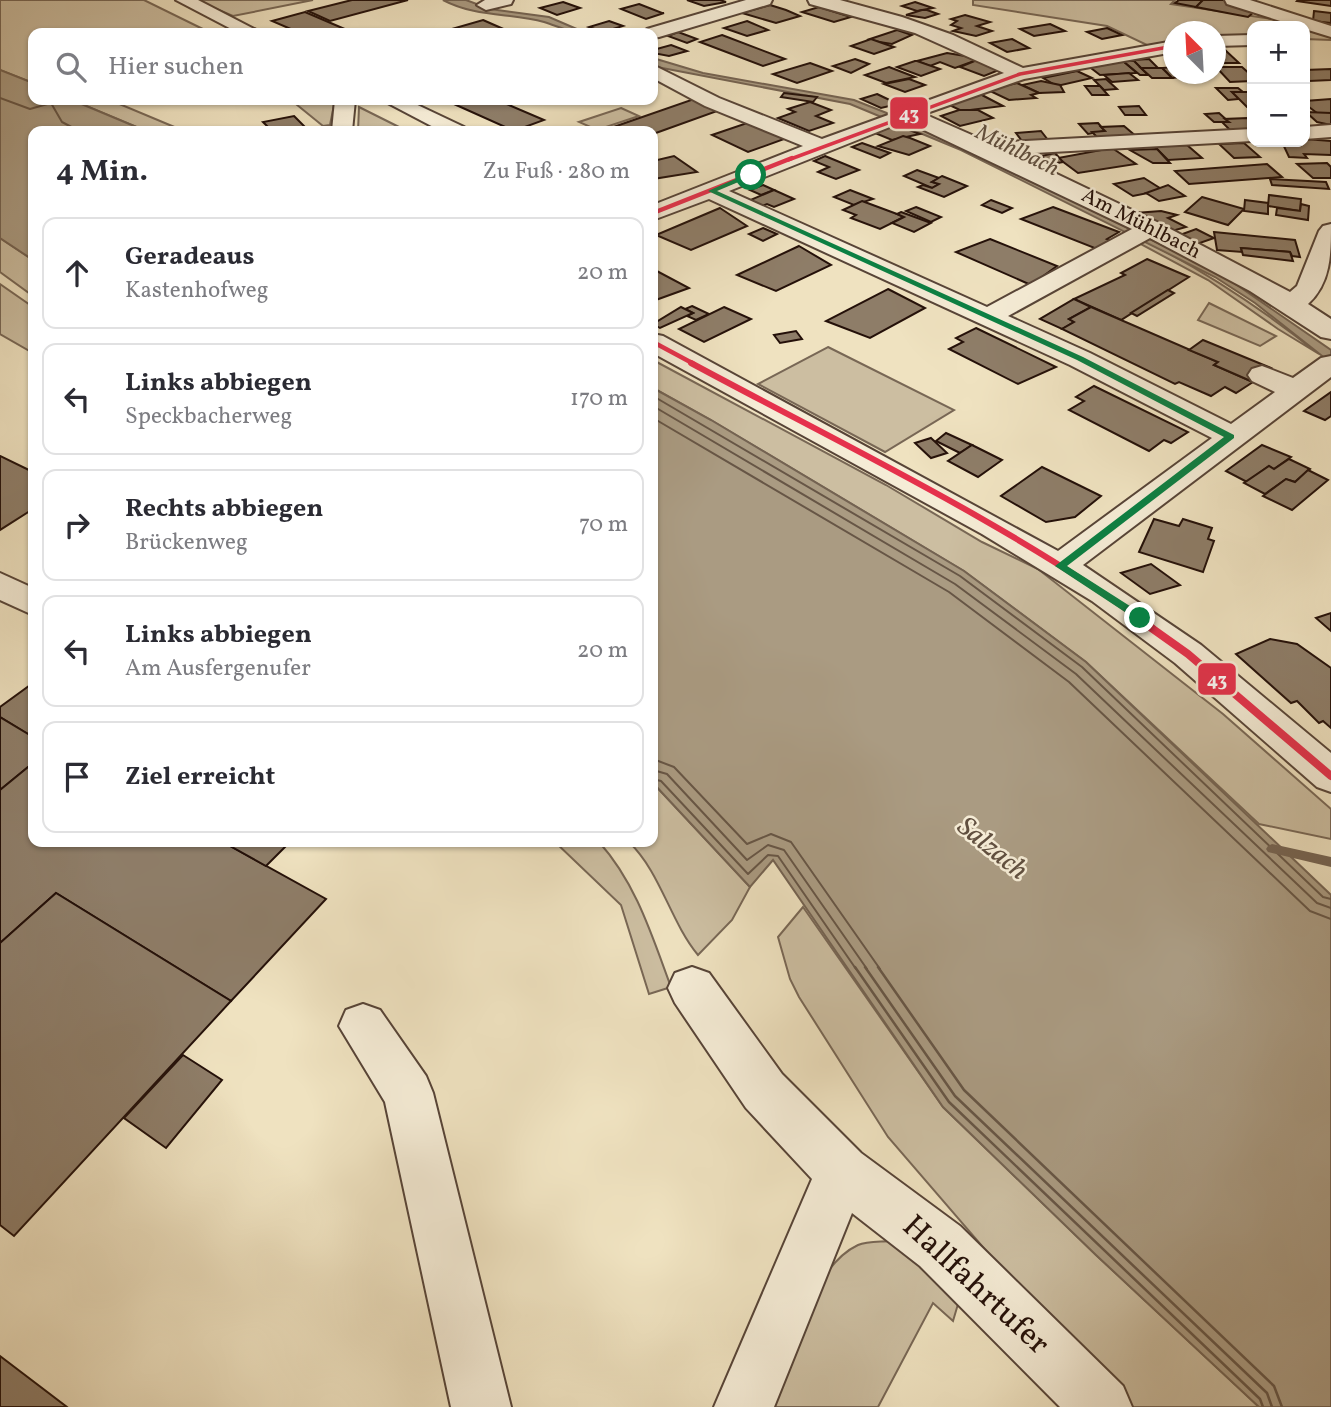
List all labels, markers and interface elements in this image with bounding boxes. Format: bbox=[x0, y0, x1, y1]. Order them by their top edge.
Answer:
north arrow bbox=[1163, 21, 1226, 84]
map controls bbox=[1247, 21, 1310, 147]
button: + bbox=[1247, 21, 1310, 84]
search box bbox=[28, 28, 658, 105]
icon: search bbox=[52, 48, 90, 86]
text: Hier suchen bbox=[108, 49, 244, 85]
button: − bbox=[1247, 84, 1310, 147]
line badge: 43 bbox=[889, 96, 929, 130]
text: 43 bbox=[899, 102, 919, 128]
water label: Mühlbach bbox=[969, 117, 1064, 185]
text: 4 Min. bbox=[56, 151, 148, 193]
text: Zu Fuß · 280 m bbox=[482, 156, 630, 188]
route start bbox=[735, 159, 766, 190]
street label: Am Mühlbach bbox=[1076, 181, 1206, 267]
text: Geradeaus bbox=[125, 239, 254, 275]
icon: ahead bbox=[58, 254, 96, 292]
text: 20 m bbox=[577, 257, 628, 289]
text: Kastenhofweg bbox=[125, 275, 268, 307]
text: Links abbiegen bbox=[125, 365, 312, 401]
icon: left bbox=[58, 380, 96, 418]
text: 170 m bbox=[570, 383, 628, 415]
text: Speckbacherweg bbox=[125, 401, 292, 433]
text: Rechts abbiegen bbox=[125, 491, 323, 527]
icon: right bbox=[58, 506, 96, 544]
text: 70 m bbox=[579, 509, 628, 541]
text: Brückenweg bbox=[125, 527, 248, 559]
route end bbox=[1124, 602, 1155, 633]
text: Links abbiegen bbox=[125, 617, 312, 653]
icon: left bbox=[58, 632, 96, 670]
text: 20 m bbox=[577, 635, 628, 667]
text: Am Ausfergenufer bbox=[125, 653, 311, 685]
line badge: 43 bbox=[1197, 662, 1237, 696]
text: 43 bbox=[1207, 668, 1227, 694]
icon: arrive bbox=[58, 758, 96, 796]
text: Ziel erreicht bbox=[125, 759, 275, 795]
water label: Salzach bbox=[948, 808, 1036, 890]
street label: Hallfahrtufer bbox=[891, 1206, 1059, 1366]

